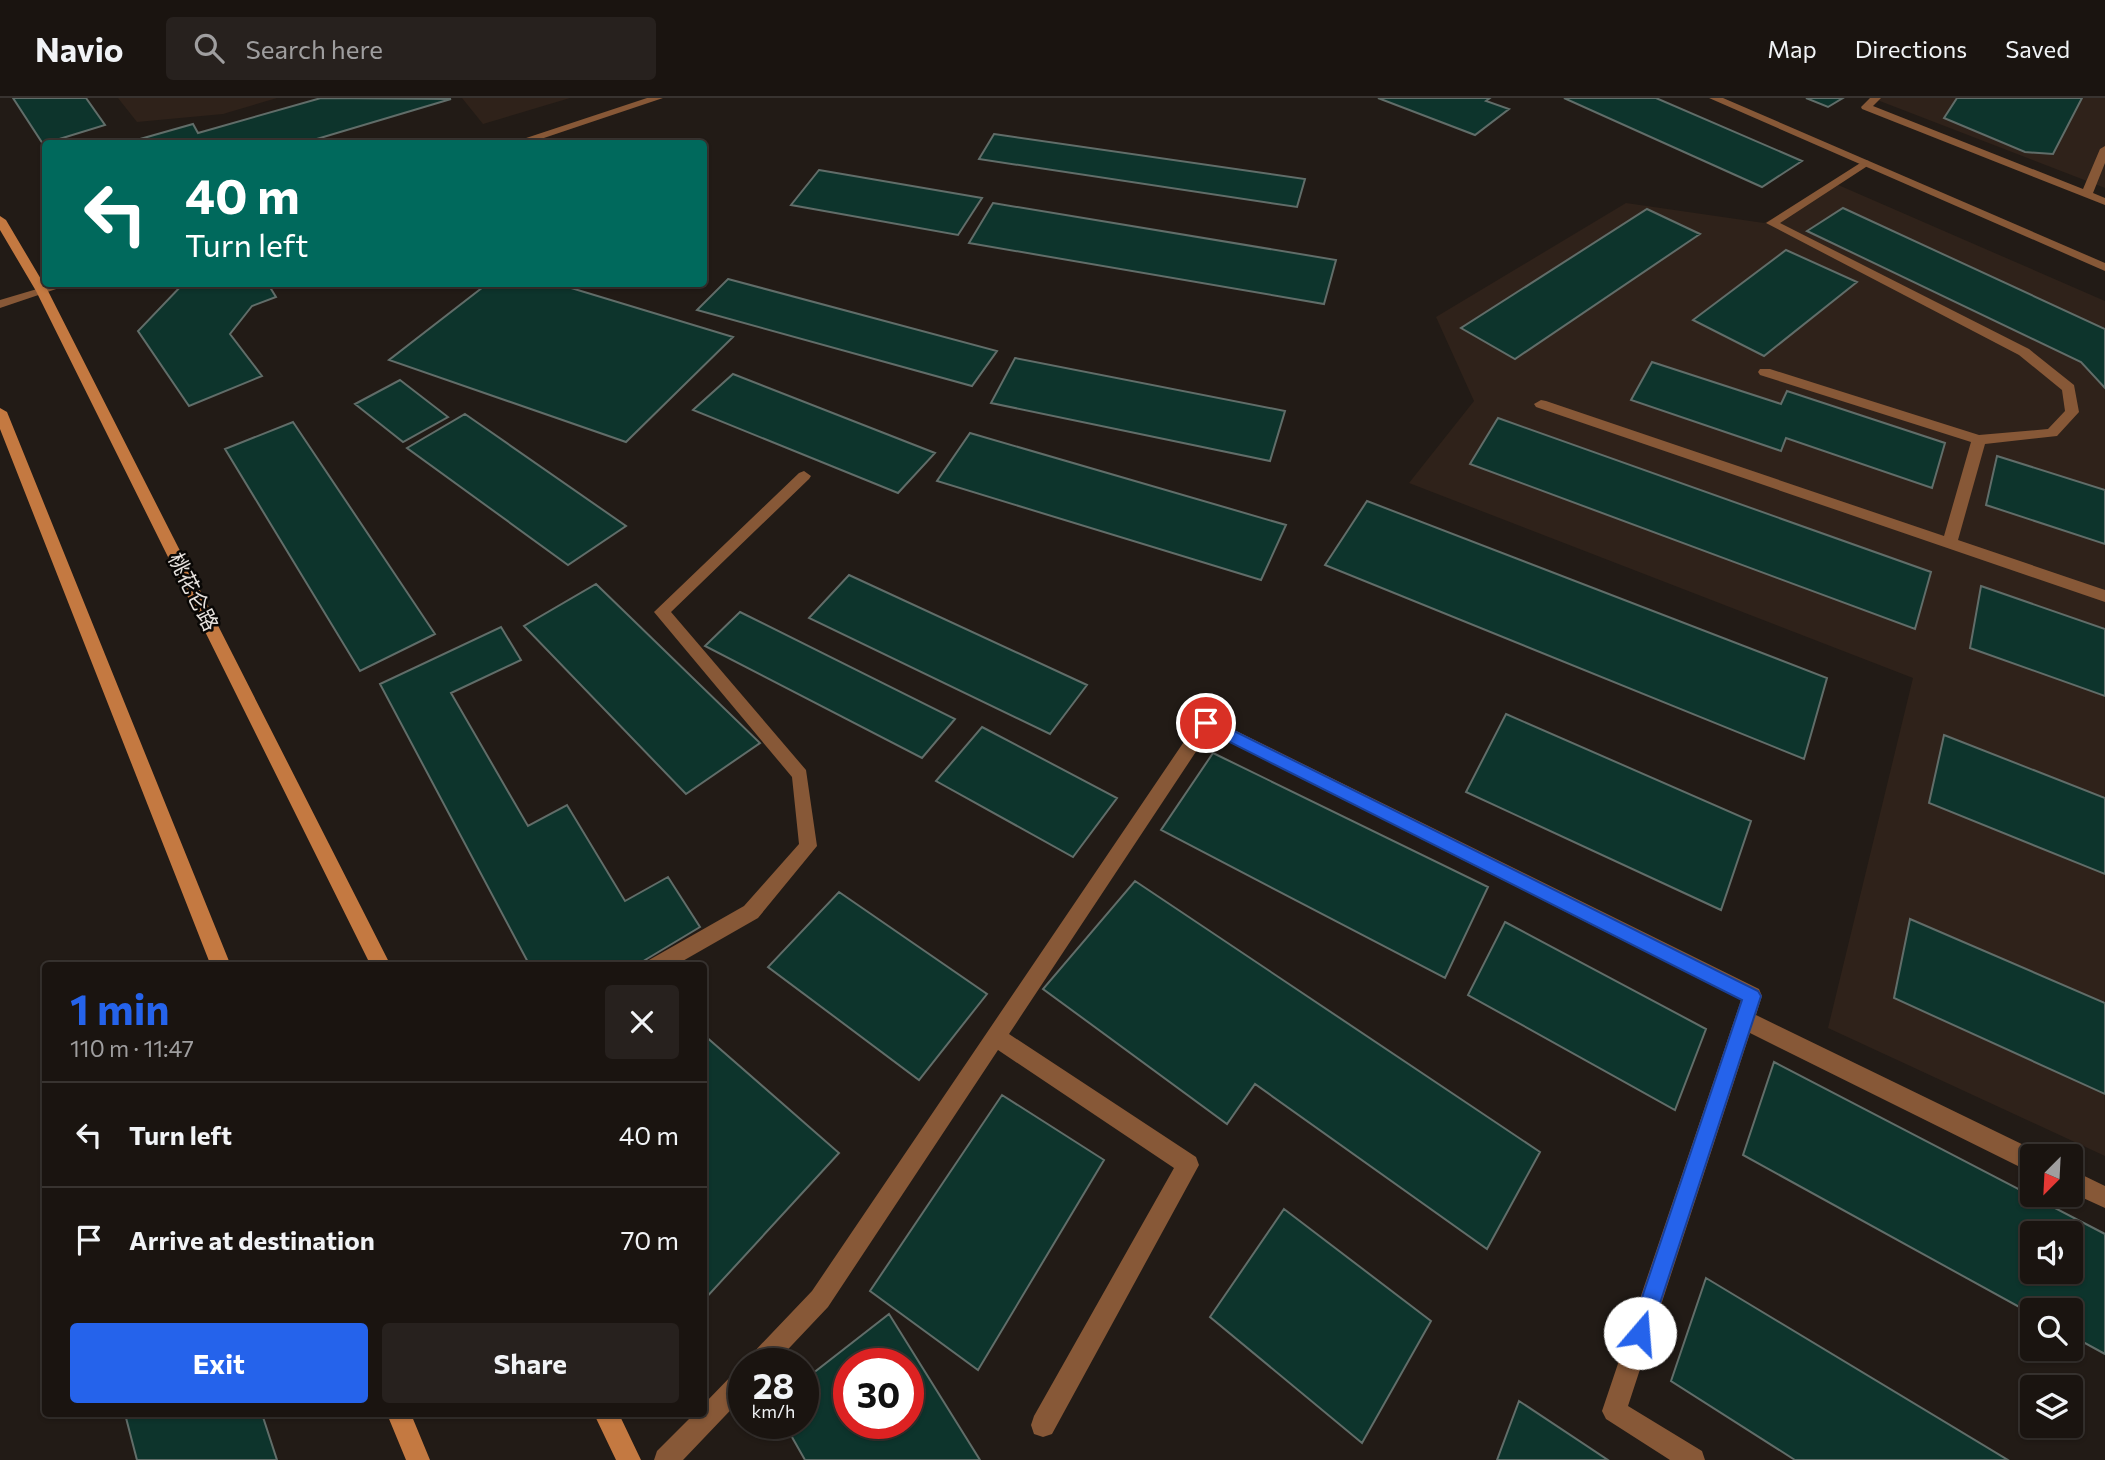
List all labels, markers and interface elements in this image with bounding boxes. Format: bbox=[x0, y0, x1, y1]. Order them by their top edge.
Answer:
search box bbox=[166, 17, 656, 80]
text: Navio bbox=[35, 28, 124, 69]
icon: search bbox=[190, 29, 228, 67]
text: Search here bbox=[246, 33, 383, 64]
text: Map bbox=[1767, 34, 1817, 63]
text: Directions bbox=[1855, 34, 1967, 63]
text: Saved bbox=[2005, 34, 2070, 63]
text: 40 m bbox=[185, 164, 300, 224]
icon: left bbox=[70, 168, 161, 259]
text: Turn left bbox=[185, 224, 309, 264]
street label: 桃花仑路 bbox=[164, 548, 225, 634]
pin bbox=[1176, 693, 1236, 753]
icon: arrive bbox=[1187, 704, 1225, 742]
text: 1 min bbox=[70, 982, 170, 1034]
button: close bbox=[605, 985, 679, 1059]
text: 110 m · 11:47 bbox=[70, 1034, 194, 1062]
icon: left bbox=[70, 1116, 108, 1154]
text: Turn left bbox=[129, 1119, 232, 1150]
text: 40 m bbox=[619, 1119, 679, 1150]
north arrow bbox=[2020, 1144, 2082, 1208]
map controls bbox=[2020, 1144, 2083, 1438]
icon: arrive bbox=[70, 1221, 108, 1259]
button: sound bbox=[2020, 1221, 2083, 1284]
text: Arrive at destination bbox=[129, 1224, 375, 1255]
text: 70 m bbox=[621, 1224, 679, 1255]
position arrow bbox=[1603, 1296, 1677, 1370]
button: search bbox=[2020, 1298, 2083, 1361]
button: Exit bbox=[70, 1323, 368, 1403]
button: Share bbox=[382, 1323, 679, 1403]
speed limit sign: 30 bbox=[833, 1348, 924, 1439]
text: 28 bbox=[753, 1363, 794, 1406]
button: layers bbox=[2020, 1375, 2083, 1438]
text: km/h bbox=[752, 1400, 795, 1422]

